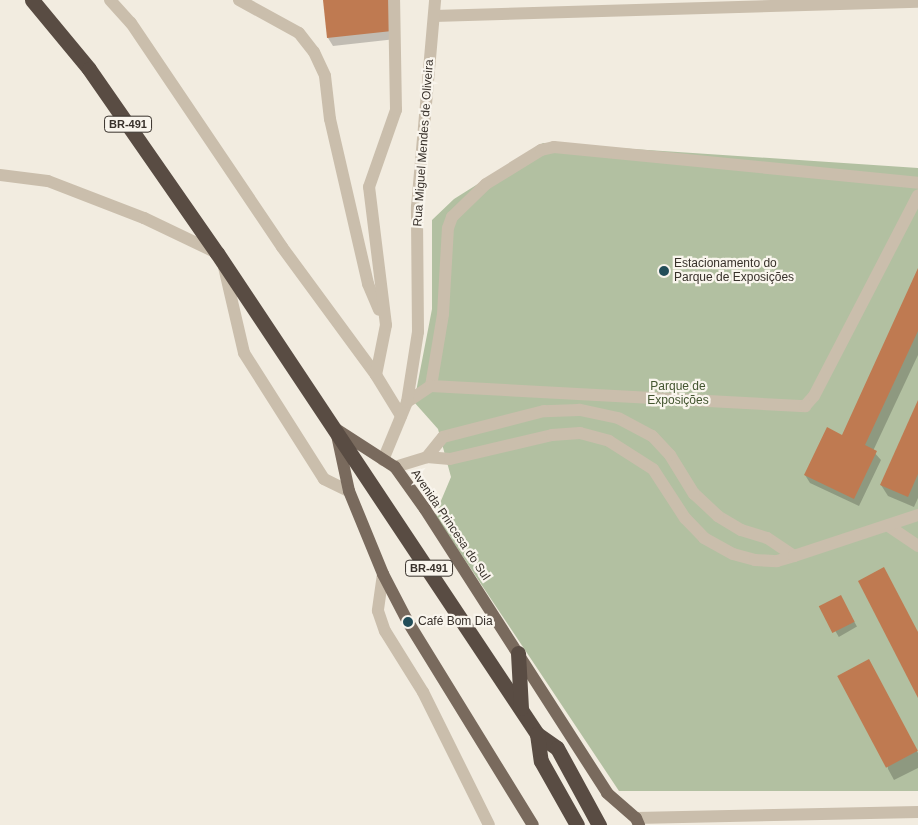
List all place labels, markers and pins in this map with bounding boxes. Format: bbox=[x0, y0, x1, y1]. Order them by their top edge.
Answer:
place label: Estacionamento do Parque de Exposições bbox=[674, 257, 794, 285]
marker: Estacionamento do Parque de Exposições bbox=[658, 265, 670, 277]
place label: Café Bom Dia bbox=[418, 615, 493, 629]
marker: Café Bom Dia bbox=[402, 616, 414, 628]

